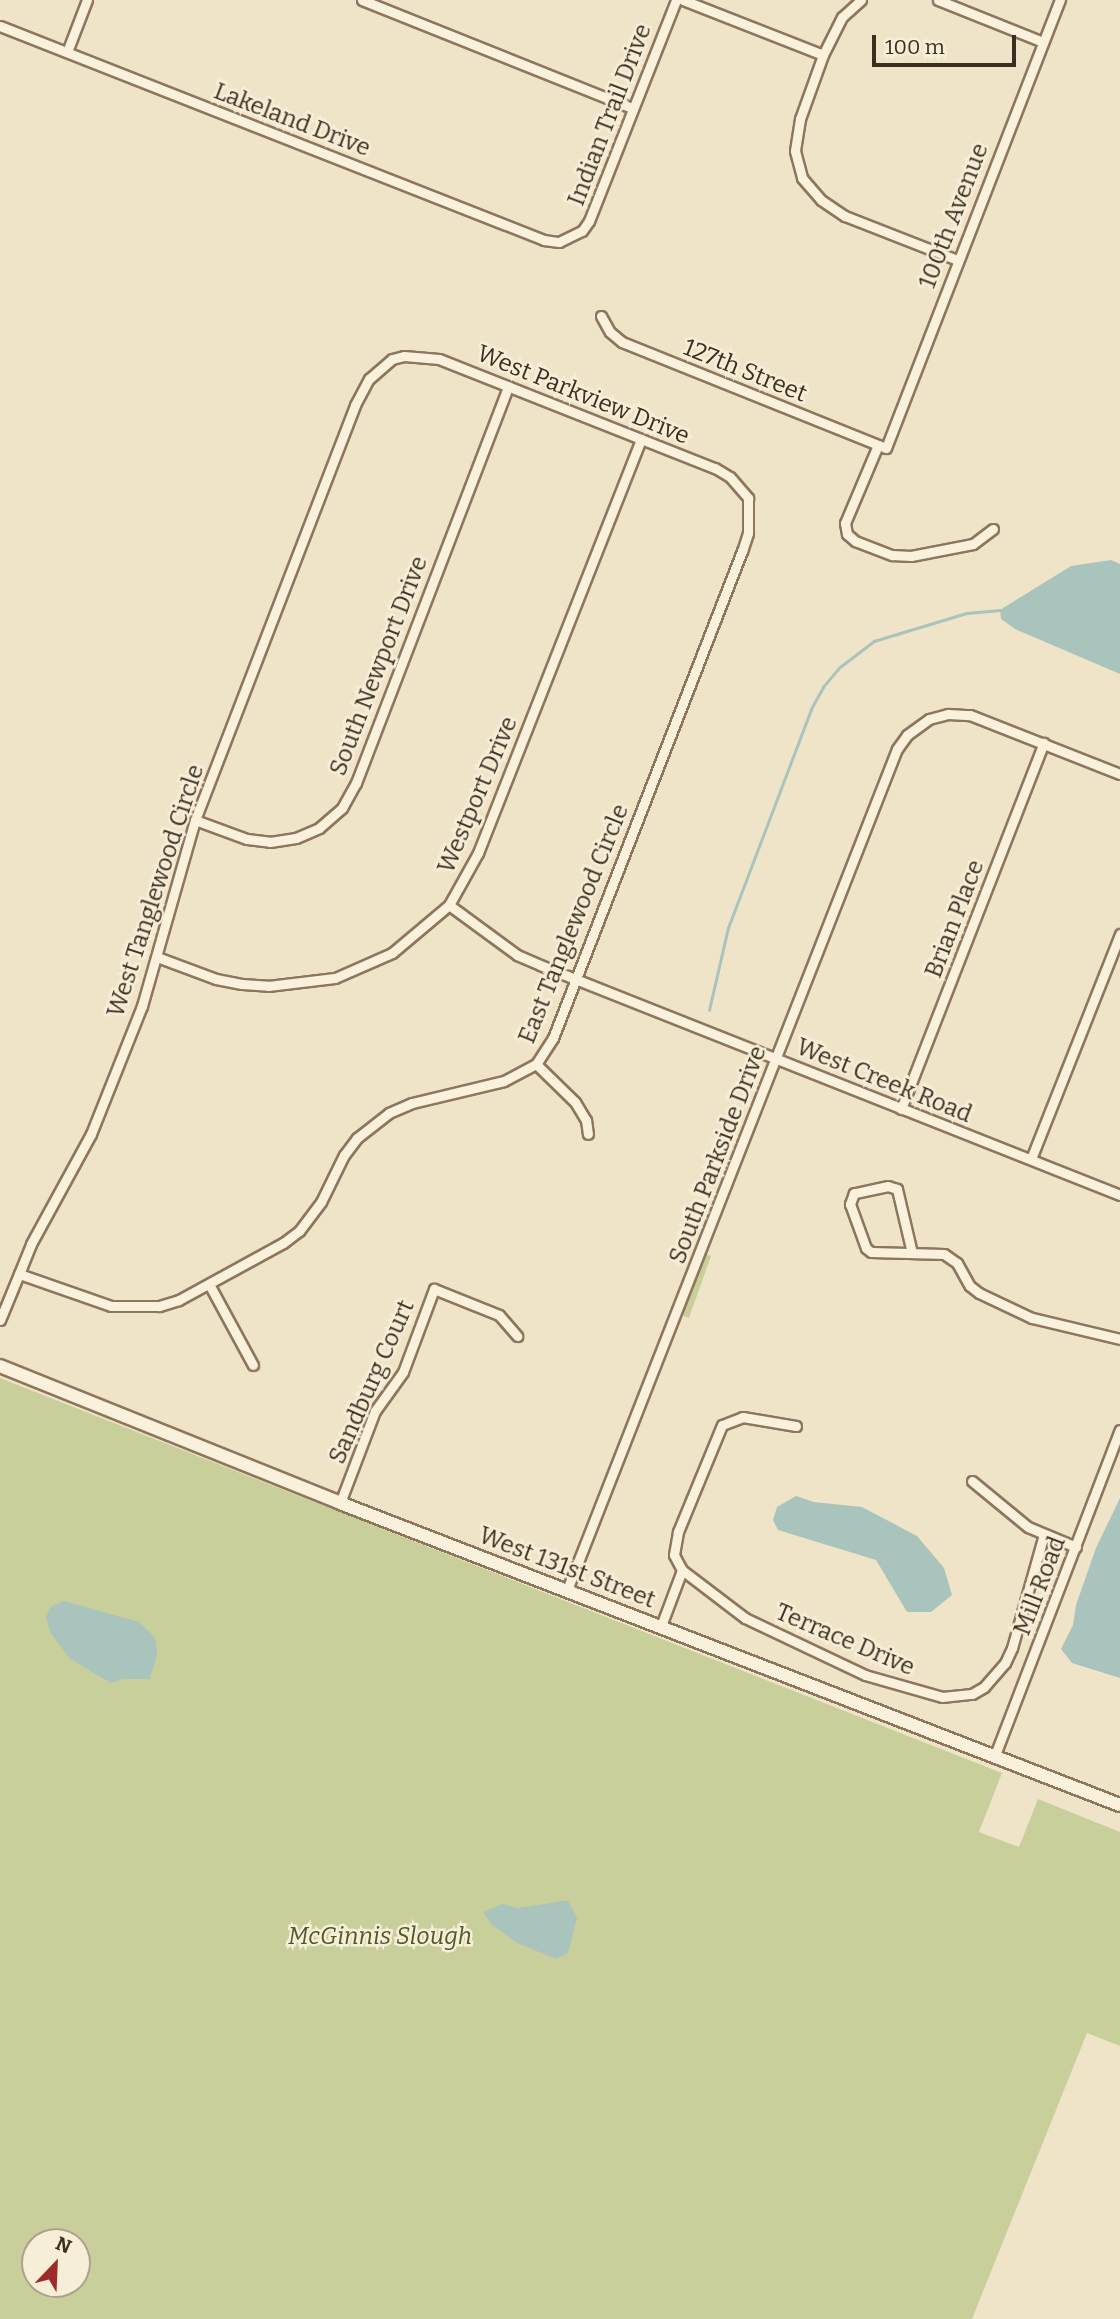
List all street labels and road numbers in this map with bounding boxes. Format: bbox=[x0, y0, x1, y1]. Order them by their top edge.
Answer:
street label: Indian Trail Drive bbox=[562, 20, 658, 210]
street label: Lakeland Drive bbox=[210, 77, 374, 163]
street label: 100th Avenue bbox=[913, 139, 995, 293]
street label: 127th Street bbox=[679, 333, 811, 409]
street label: West Parkview Drive bbox=[473, 339, 693, 451]
street label: South Newport Drive bbox=[324, 552, 434, 780]
street label: Westport Drive bbox=[432, 712, 524, 878]
street label: West Tanglewood Circle bbox=[102, 761, 210, 1021]
street label: East Tanglewood Circle bbox=[513, 800, 635, 1048]
street label: Brian Place bbox=[919, 856, 991, 982]
street label: West Creek Road bbox=[792, 1033, 976, 1129]
street label: South Parkside Drive bbox=[663, 1042, 773, 1268]
street label: Sandburg Court bbox=[323, 1296, 421, 1468]
street label: West 131st Street bbox=[475, 1521, 659, 1615]
street label: Mill Road bbox=[1008, 1532, 1072, 1640]
street label: Terrace Drive bbox=[771, 1598, 919, 1682]

